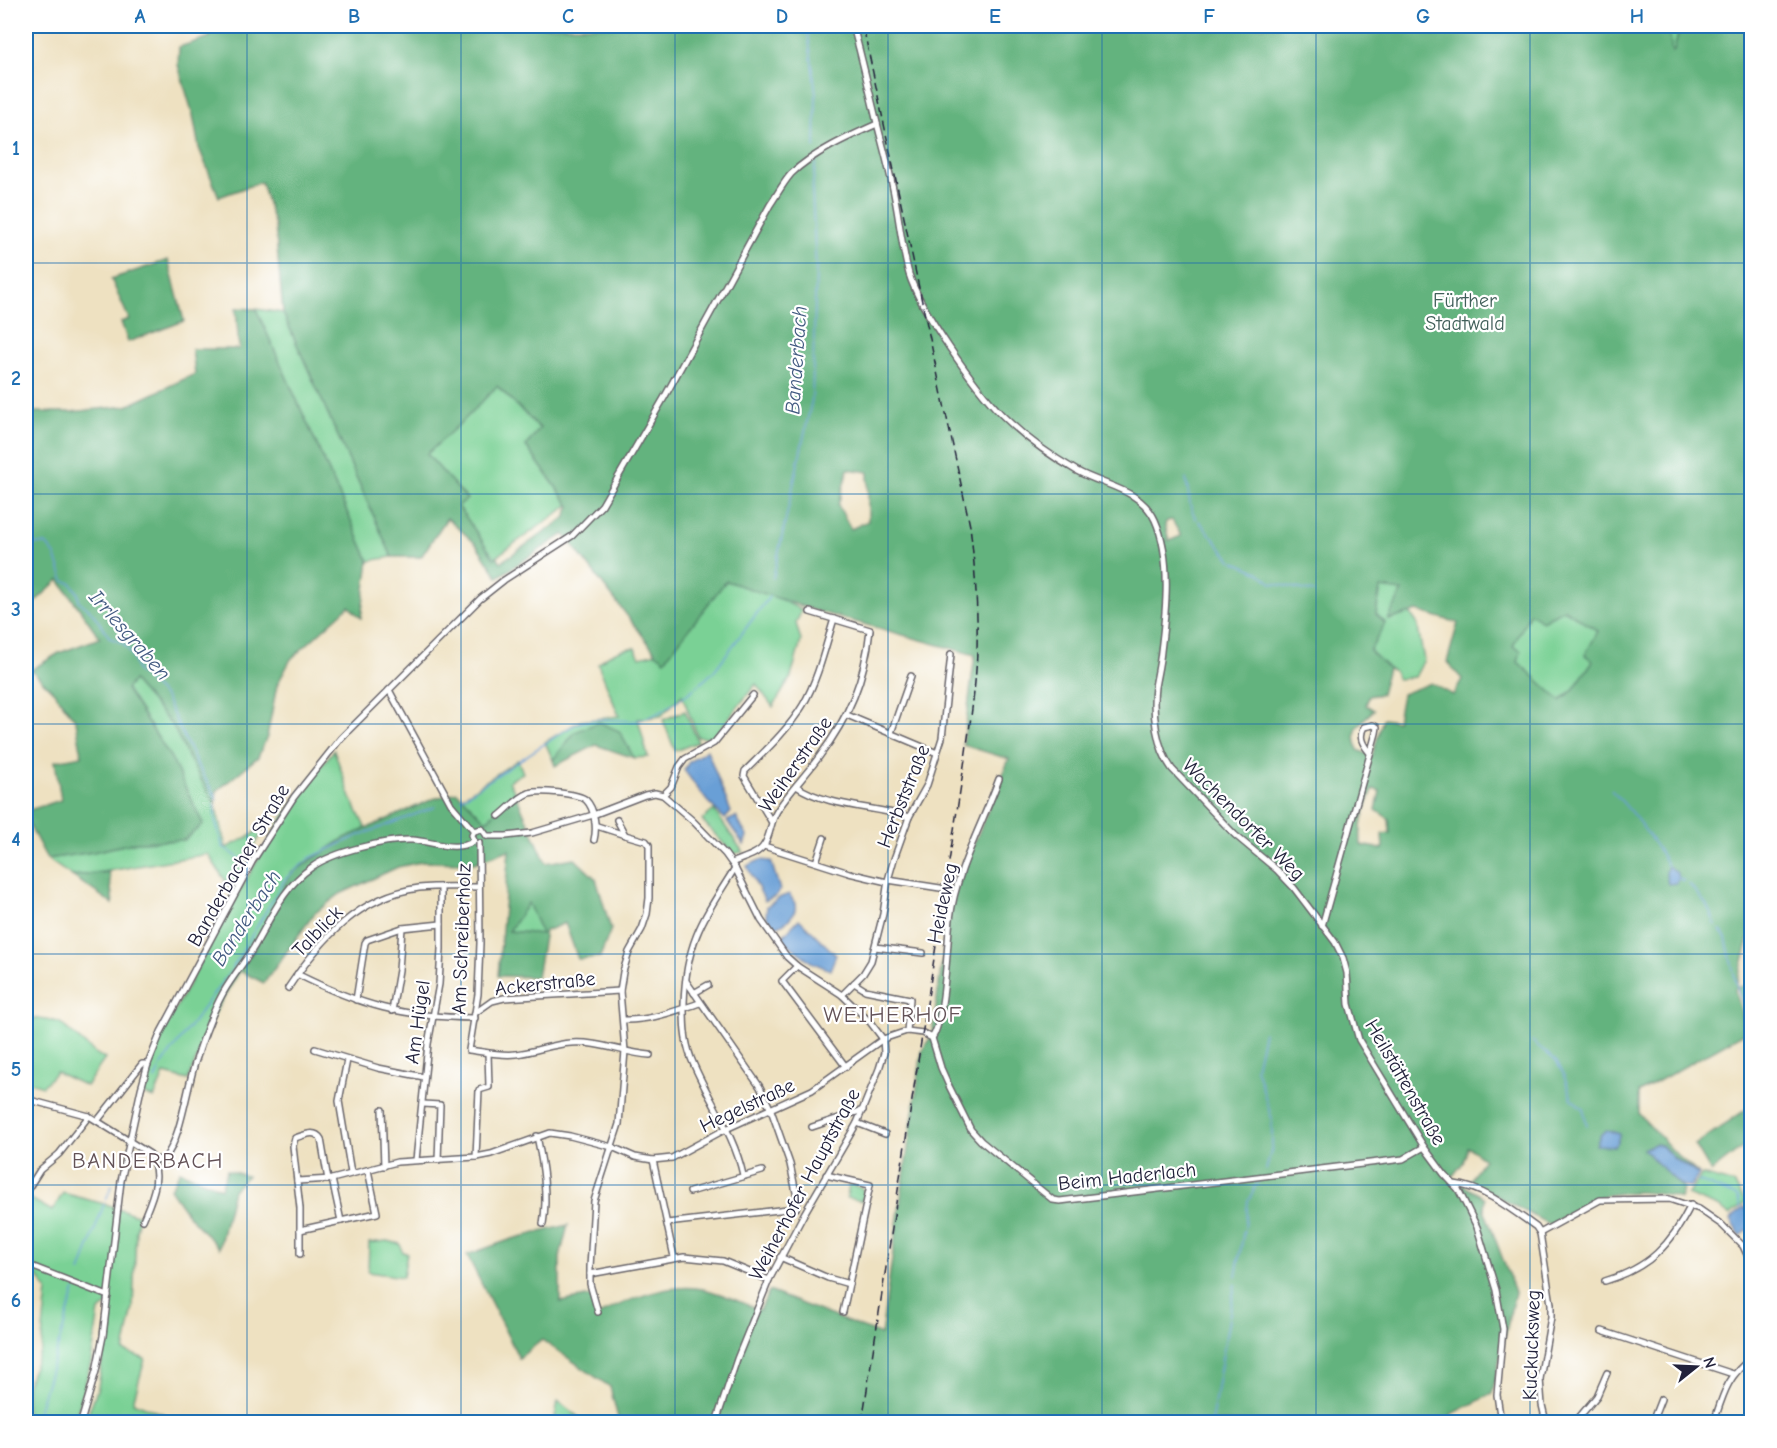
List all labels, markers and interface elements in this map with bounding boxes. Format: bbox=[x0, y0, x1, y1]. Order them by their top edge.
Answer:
text: A bbox=[134, 5, 146, 28]
text: B bbox=[348, 5, 360, 28]
text: C bbox=[562, 5, 574, 28]
text: D bbox=[776, 5, 788, 28]
text: E bbox=[989, 5, 1001, 28]
text: F bbox=[1203, 5, 1215, 28]
text: G bbox=[1416, 5, 1430, 28]
text: H bbox=[1630, 5, 1644, 28]
text: 1 bbox=[12, 137, 20, 160]
park label: Fürther Stadtwald bbox=[1425, 289, 1505, 335]
water label: Banderbach bbox=[780, 305, 812, 415]
text: 2 bbox=[11, 367, 21, 390]
water label: Irrlesgraben bbox=[84, 584, 176, 685]
text: 3 bbox=[11, 598, 21, 621]
street label: Weiherstraße bbox=[754, 712, 837, 817]
street label: Herbststraße bbox=[872, 741, 935, 851]
street label: Wachendorfer Weg bbox=[1178, 753, 1310, 885]
street label: Banderbacher Straße bbox=[182, 780, 294, 950]
text: 4 bbox=[11, 828, 21, 851]
street label: Heideweg bbox=[923, 861, 962, 946]
street label: Am Schreiberholz bbox=[447, 863, 476, 1015]
water label: Banderbach bbox=[206, 865, 286, 971]
street label: Talblick bbox=[287, 901, 347, 962]
street label: Ackerstraße bbox=[494, 967, 596, 1000]
street label: Am Hügel bbox=[400, 979, 435, 1066]
district label: WEIHERHOF bbox=[823, 1002, 963, 1028]
street label: Heilstättenstraße bbox=[1360, 1015, 1451, 1149]
text: 5 bbox=[11, 1058, 21, 1081]
street label: Hegelstraße bbox=[696, 1073, 798, 1137]
street label: Weiherhofer Hauptstraße bbox=[744, 1084, 865, 1284]
district label: BANDERBACH bbox=[72, 1148, 224, 1174]
street label: Beim Haderlach bbox=[1057, 1158, 1197, 1195]
text: 6 bbox=[11, 1289, 21, 1312]
street label: Kuckucksweg bbox=[1518, 1289, 1545, 1401]
north arrow bbox=[1666, 1337, 1726, 1397]
text: N bbox=[1699, 1355, 1719, 1370]

